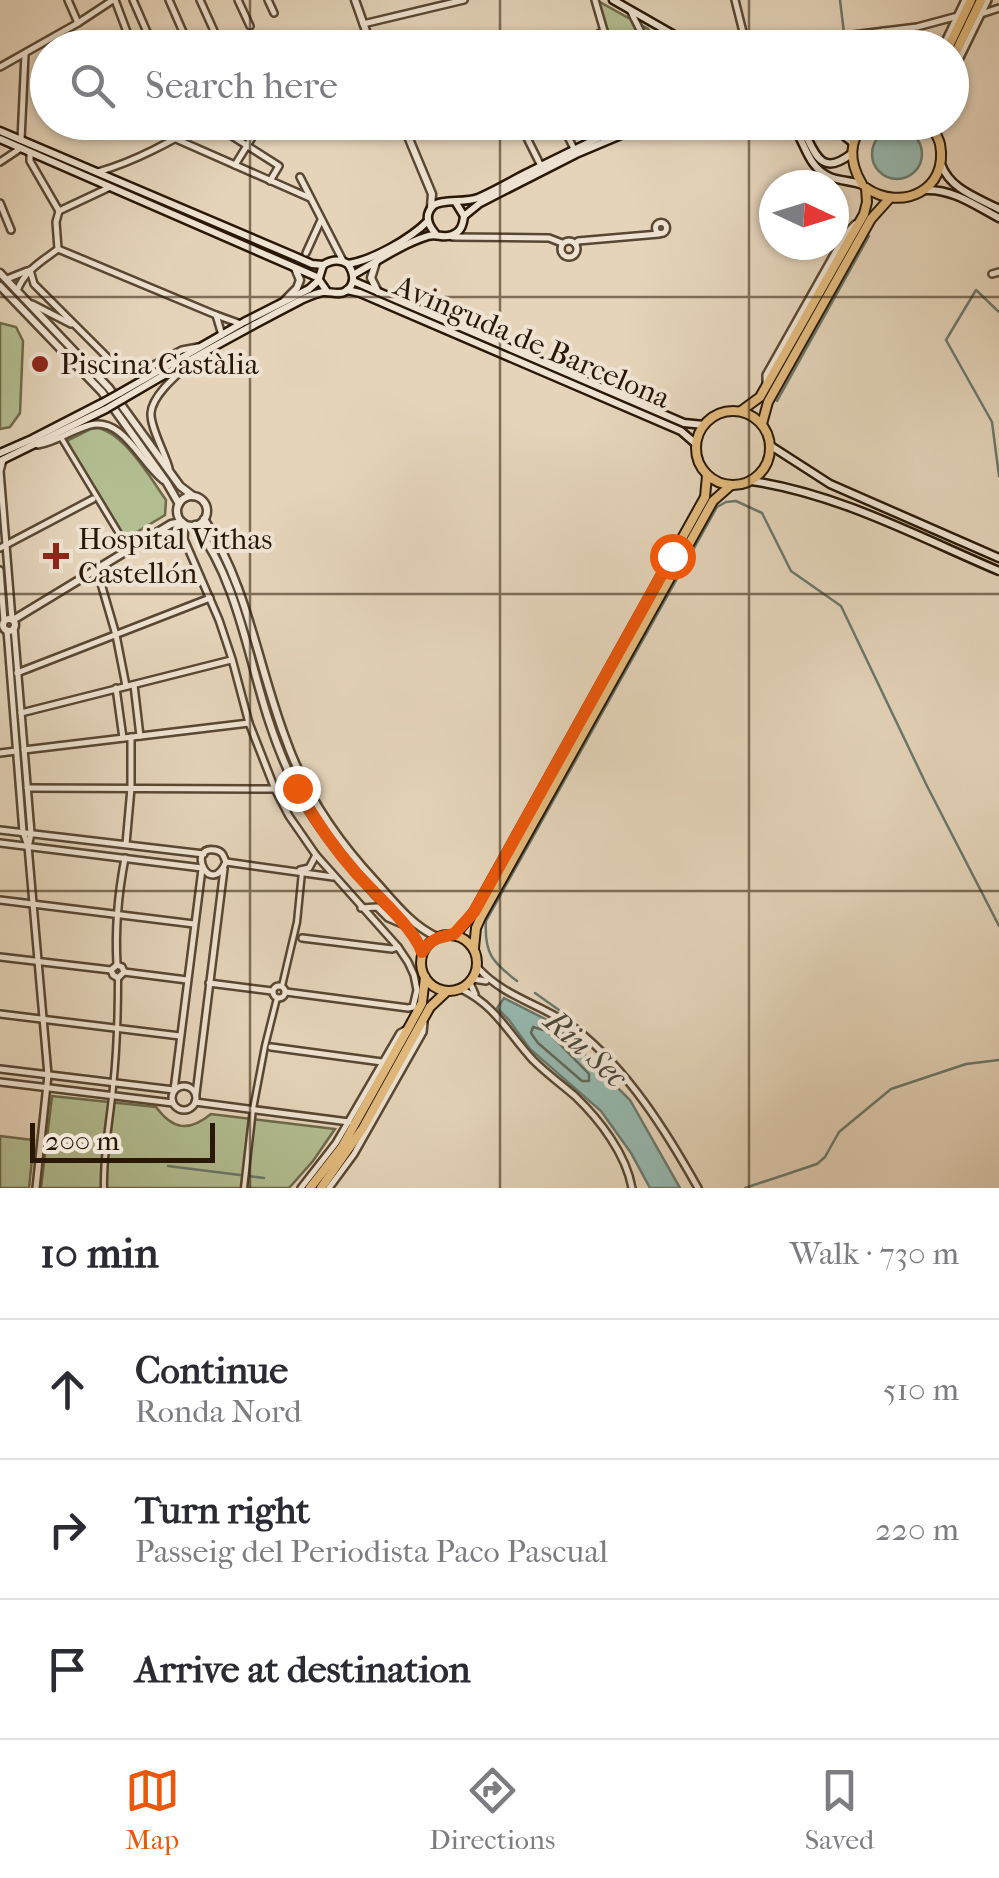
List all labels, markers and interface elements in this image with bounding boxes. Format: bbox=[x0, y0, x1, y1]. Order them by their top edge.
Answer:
search box bbox=[30, 30, 969, 140]
icon: search bbox=[65, 58, 120, 113]
text: Search here bbox=[145, 63, 338, 108]
north arrow bbox=[759, 170, 849, 260]
street label: Avinguda de Barcelona bbox=[388, 268, 676, 416]
place label: Piscina Castàlia bbox=[60, 347, 260, 382]
marker: Piscina Castàlia bbox=[29, 353, 51, 375]
place label: Hospital Vithas Castellón bbox=[78, 522, 272, 591]
route start bbox=[650, 534, 696, 580]
marker: Hospital Vithas Castellón bbox=[43, 543, 69, 569]
route end bbox=[275, 766, 321, 812]
water label: Riu Sec bbox=[536, 1001, 635, 1096]
scale bar bbox=[30, 1118, 215, 1162]
text: 200 m bbox=[45, 1124, 120, 1157]
text: 10 min bbox=[40, 1229, 159, 1278]
text: Walk · 730 m bbox=[790, 1235, 959, 1272]
text: Continue bbox=[135, 1348, 288, 1393]
icon: ahead bbox=[40, 1362, 95, 1417]
text: 510 m bbox=[883, 1371, 959, 1408]
text: Ronda Nord bbox=[135, 1393, 302, 1430]
text: Turn right bbox=[135, 1488, 310, 1533]
icon: right bbox=[40, 1502, 95, 1557]
text: 220 m bbox=[875, 1511, 959, 1548]
text: Passeig del Periodista Paco Pascual bbox=[135, 1533, 608, 1570]
icon: arrive bbox=[40, 1642, 95, 1697]
text: Arrive at destination bbox=[135, 1647, 471, 1692]
tab: Map bbox=[125, 1763, 180, 1856]
tab: Directions bbox=[429, 1763, 555, 1856]
tab: Saved bbox=[805, 1763, 874, 1856]

